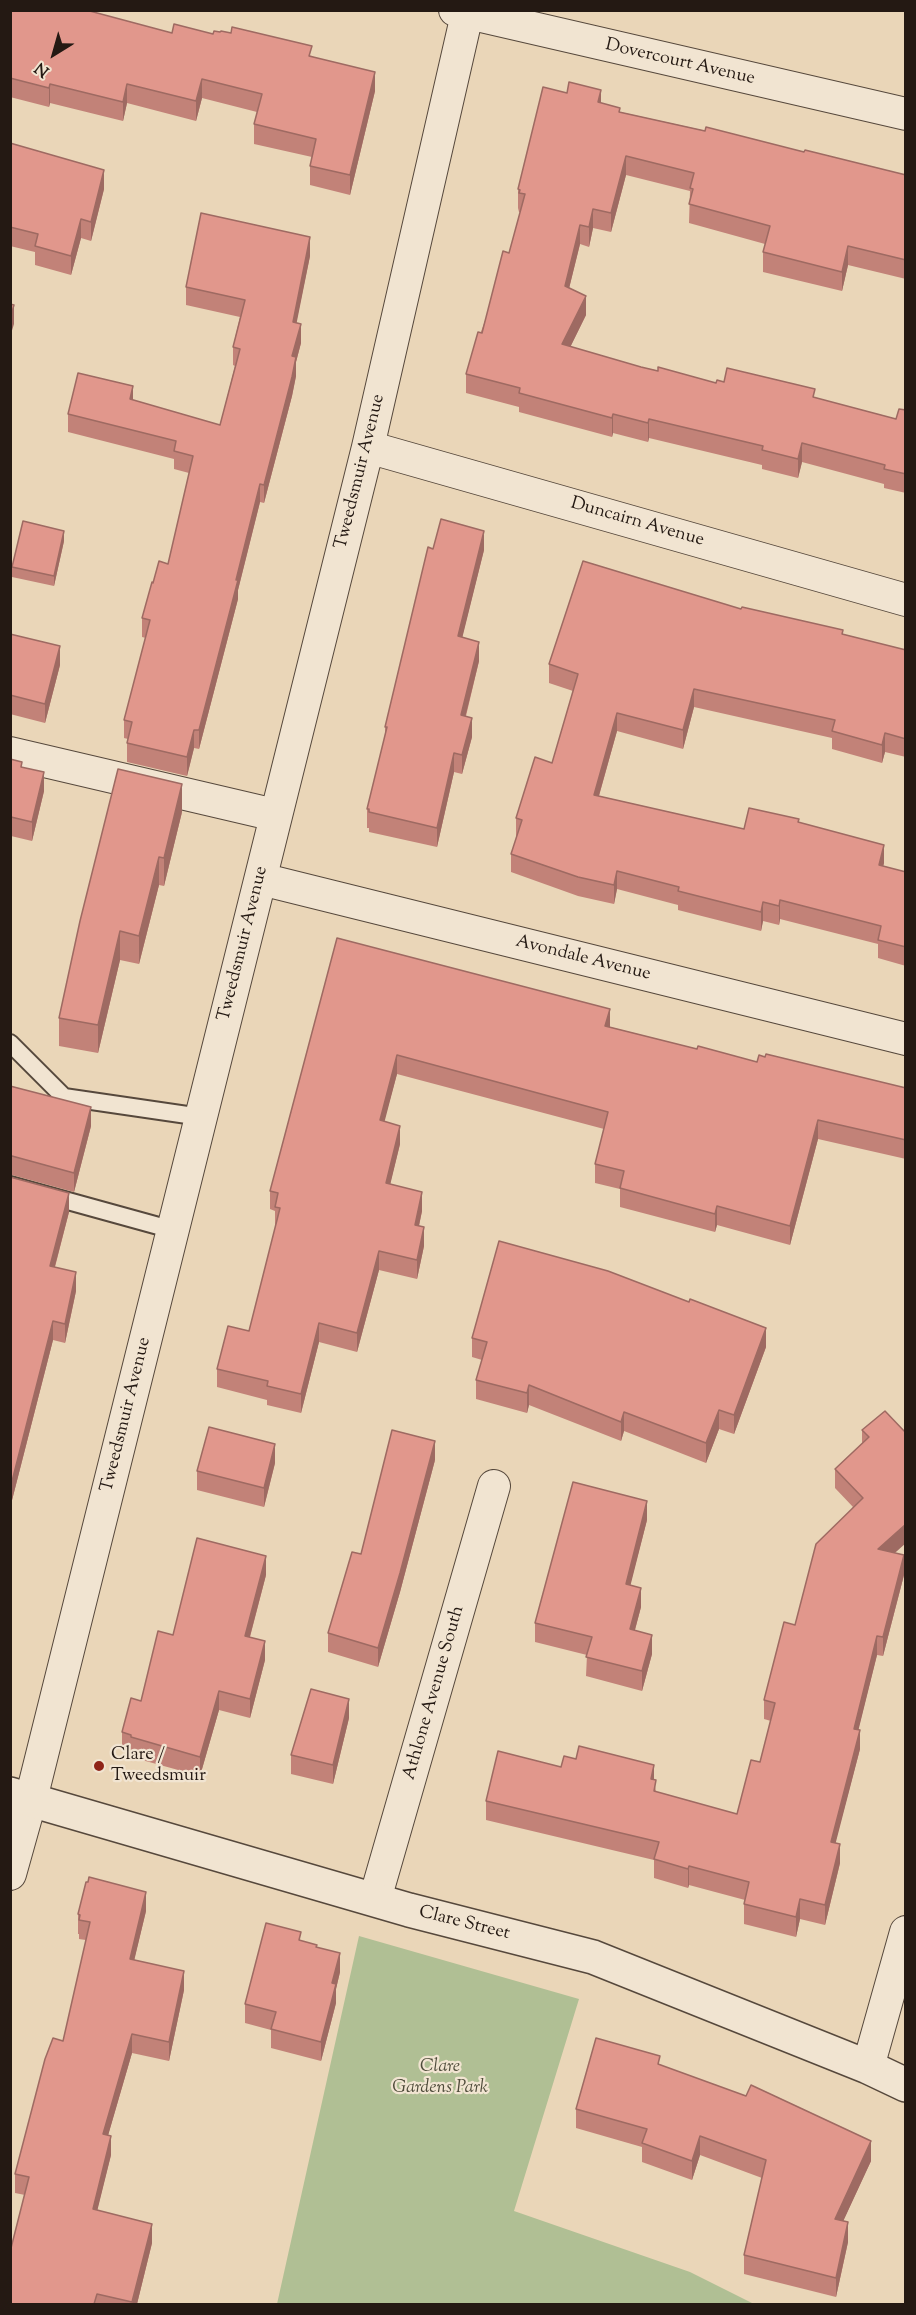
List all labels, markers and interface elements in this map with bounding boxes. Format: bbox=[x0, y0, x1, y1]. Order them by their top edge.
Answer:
north arrow bbox=[24, 24, 84, 84]
street label: Dovercourt Avenue bbox=[603, 35, 757, 91]
text: N bbox=[31, 56, 55, 82]
street label: Tweedsmuir Avenue bbox=[331, 392, 391, 552]
street label: Duncairn Avenue bbox=[568, 494, 706, 552]
street label: Tweedsmuir Avenue bbox=[214, 864, 274, 1024]
street label: Avondale Avenue bbox=[513, 932, 653, 986]
street label: Tweedsmuir Avenue bbox=[97, 1335, 157, 1495]
street label: Athlone Avenue South bbox=[400, 1603, 470, 1783]
place label: Clare / Tweedsmuir bbox=[111, 1745, 206, 1788]
marker: Clare / Tweedsmuir bbox=[92, 1759, 106, 1773]
street label: Clare Street bbox=[416, 1902, 512, 1946]
park label: Clare Gardens Park bbox=[392, 2057, 488, 2100]

